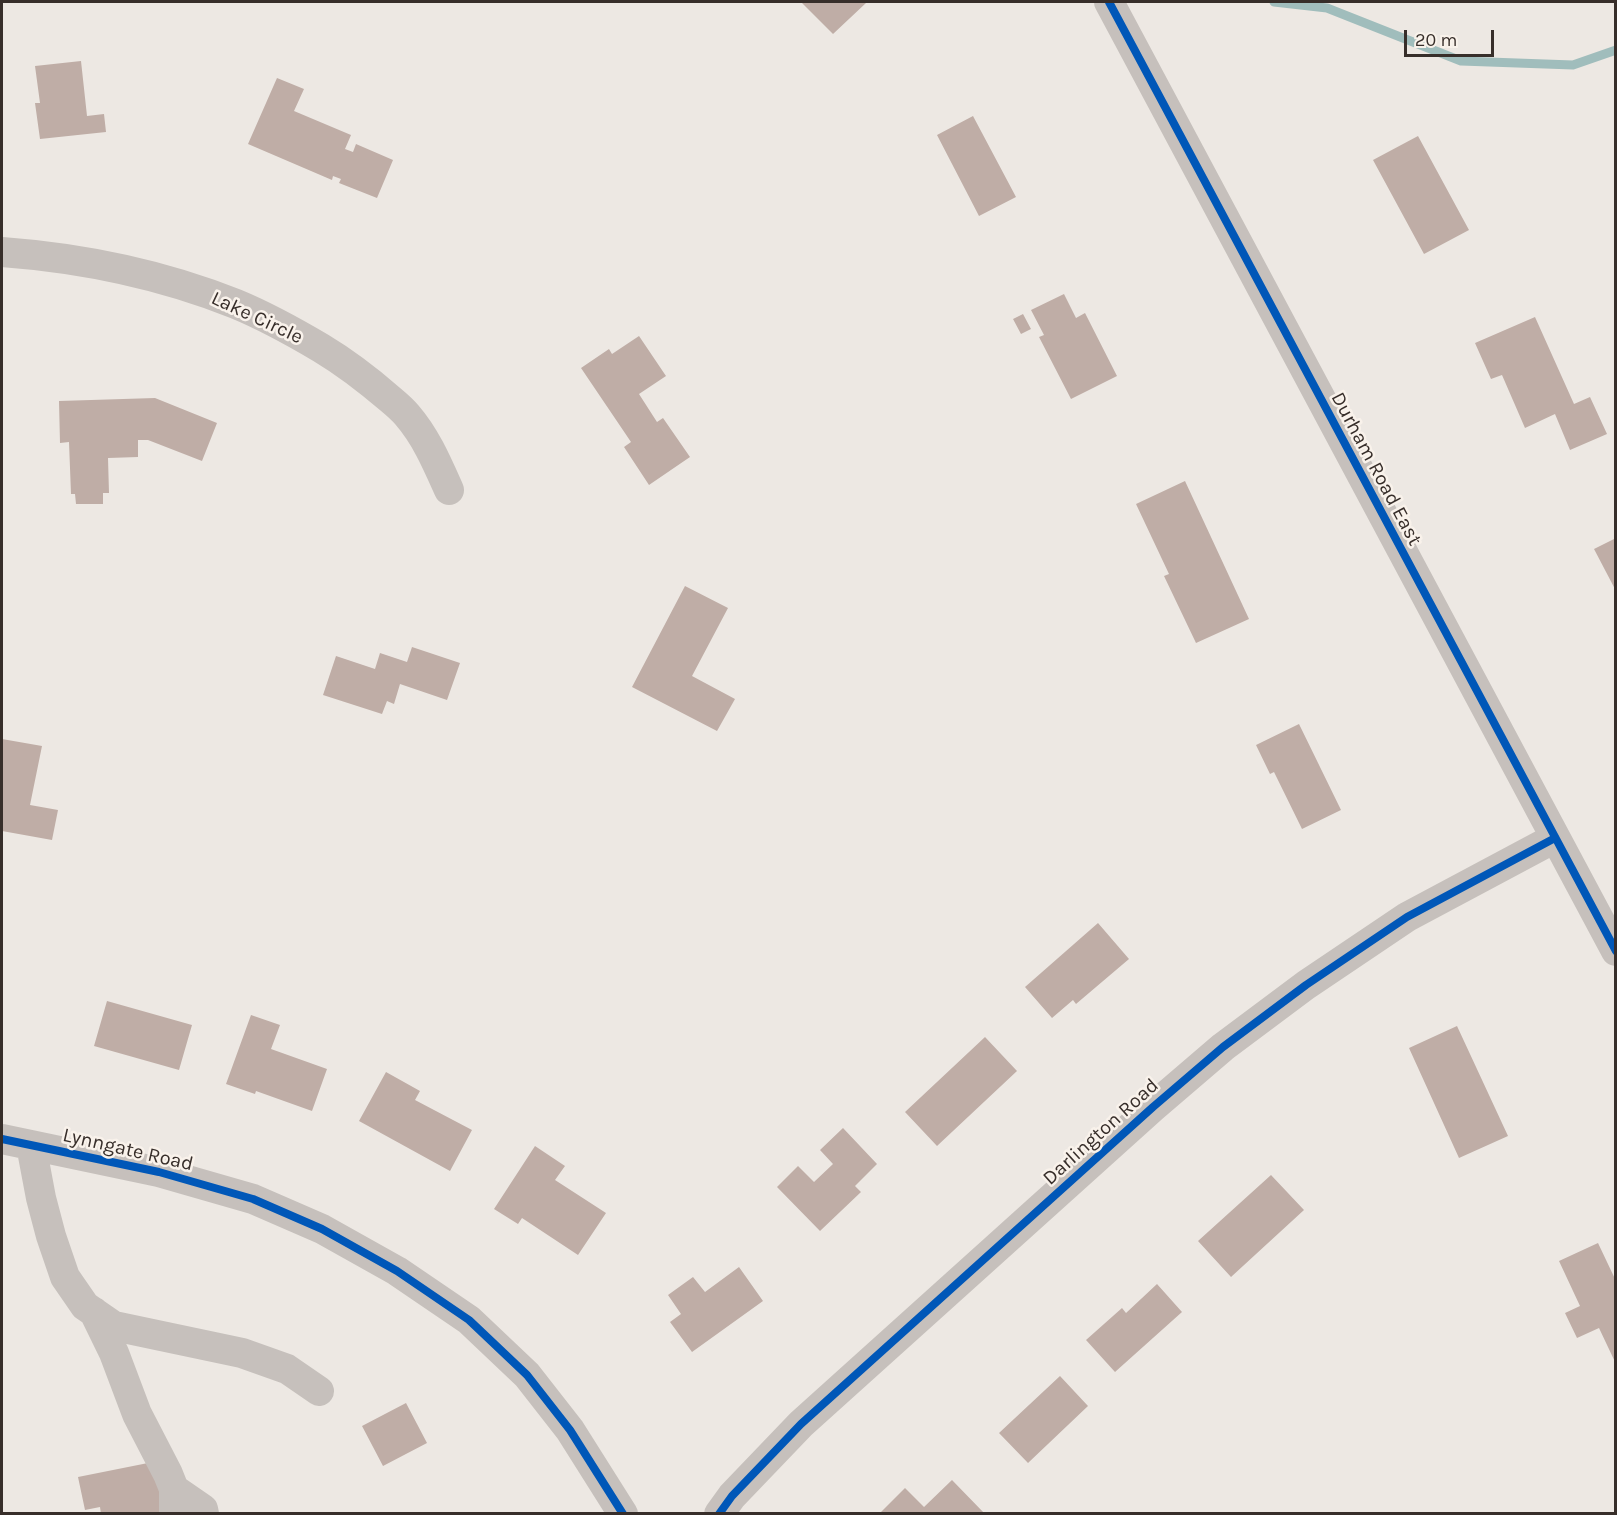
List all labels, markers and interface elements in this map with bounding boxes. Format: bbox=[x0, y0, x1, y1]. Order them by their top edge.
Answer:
scale bar bbox=[1407, 18, 1497, 56]
text: 20 m bbox=[1415, 29, 1457, 51]
street label: Lake Circle bbox=[207, 286, 307, 350]
street label: Durham Road East bbox=[1325, 388, 1427, 550]
street label: Darlington Road bbox=[1038, 1074, 1164, 1190]
street label: Lynngate Road bbox=[60, 1123, 196, 1177]

